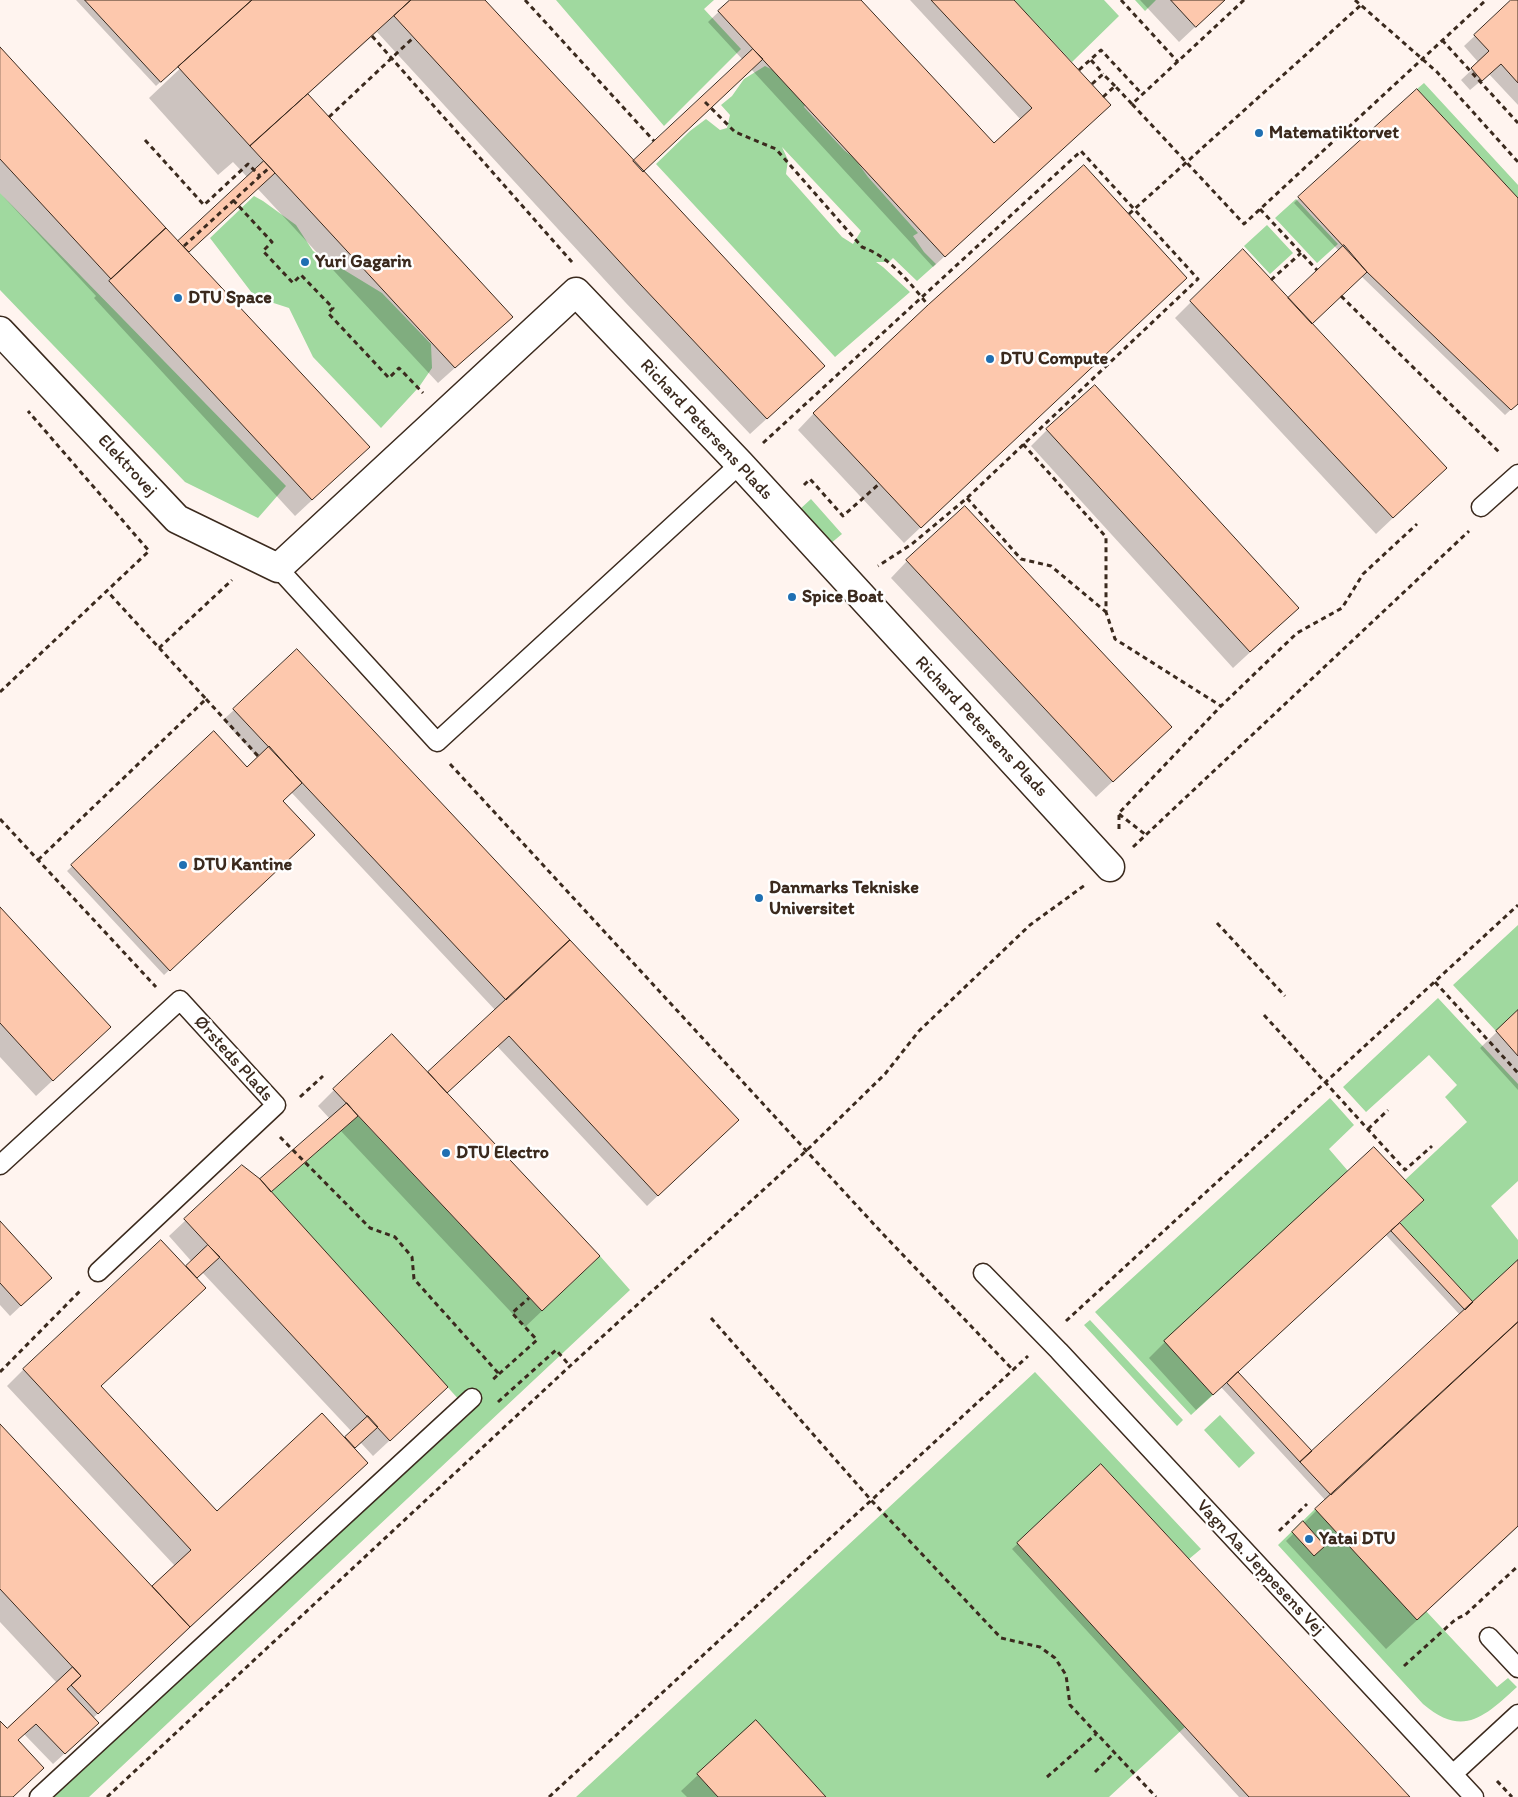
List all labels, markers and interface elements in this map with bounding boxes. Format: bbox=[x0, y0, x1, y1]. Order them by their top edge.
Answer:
place label: Matematiktorvet bbox=[1269, 122, 1399, 144]
marker: Matematiktorvet bbox=[1253, 127, 1265, 139]
place label: Yuri Gagarin bbox=[315, 251, 412, 273]
marker: Yuri Gagarin bbox=[299, 256, 311, 268]
place label: DTU Space bbox=[188, 287, 272, 309]
marker: DTU Space bbox=[172, 292, 184, 304]
place label: DTU Compute bbox=[1000, 348, 1108, 370]
marker: DTU Compute bbox=[984, 353, 996, 365]
street label: Richard Petersens Plads bbox=[635, 355, 777, 505]
street label: Elektrovej bbox=[93, 430, 161, 502]
place label: Spice Boat bbox=[802, 586, 884, 608]
marker: Spice Boat bbox=[786, 591, 798, 603]
street label: Richard Petersens Plads bbox=[910, 652, 1052, 802]
place label: DTU Kantine bbox=[193, 854, 292, 876]
marker: DTU Kantine bbox=[177, 859, 189, 871]
place label: Danmarks Tekniske Universitet bbox=[769, 877, 919, 920]
marker: Danmarks Tekniske Universitet bbox=[753, 892, 765, 904]
street label: Ørsteds Plads bbox=[189, 1012, 277, 1106]
place label: DTU Electro bbox=[456, 1142, 549, 1164]
marker: DTU Electro bbox=[440, 1147, 452, 1159]
street label: Vagn Aa. Jeppesens Vej bbox=[1191, 1496, 1329, 1640]
place label: Yatai DTU bbox=[1319, 1528, 1395, 1550]
marker: Yatai DTU bbox=[1303, 1533, 1315, 1545]

